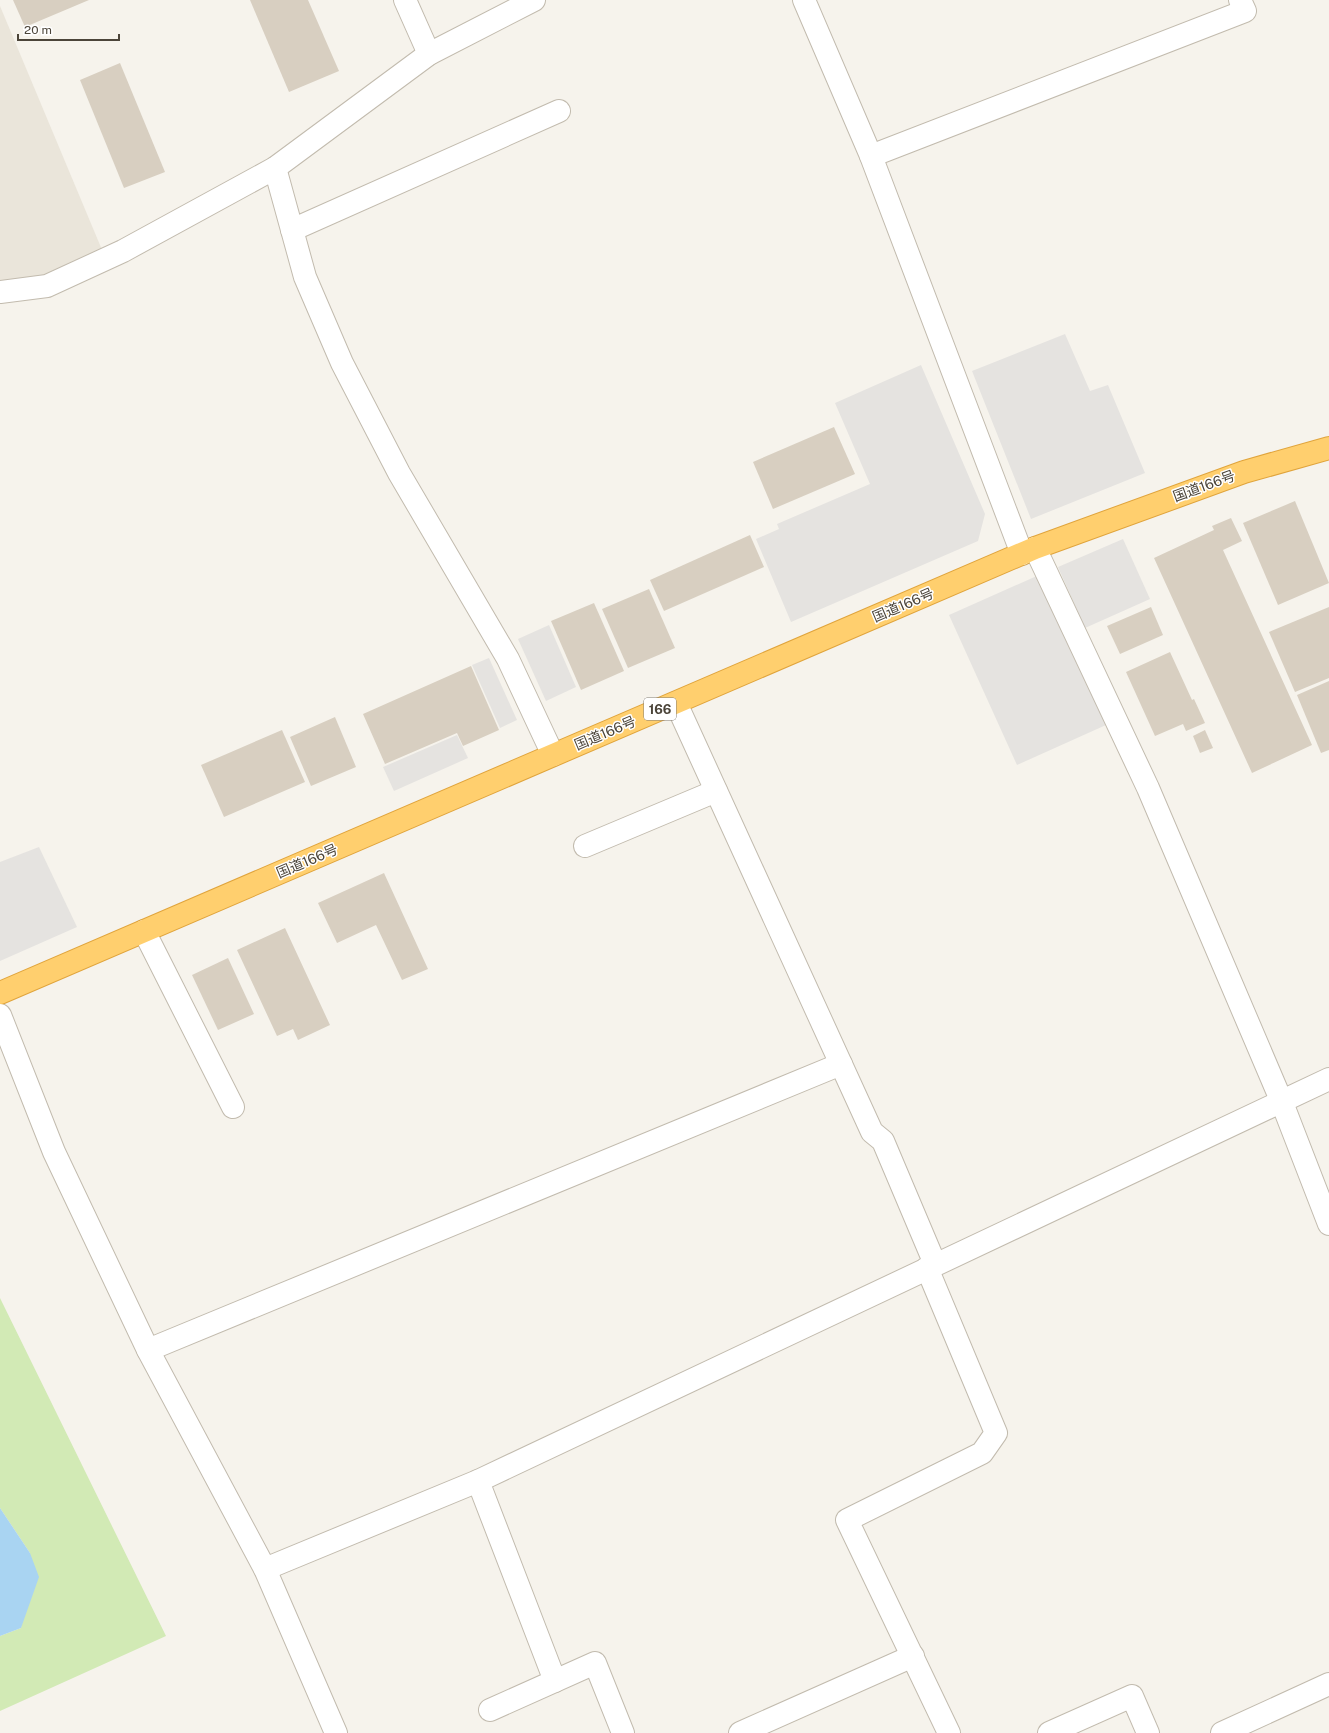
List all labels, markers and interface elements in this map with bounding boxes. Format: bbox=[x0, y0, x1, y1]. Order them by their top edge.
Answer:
scale bar bbox=[18, 16, 119, 42]
text: 20 m bbox=[24, 23, 52, 37]
street label: 国道166号 bbox=[1171, 467, 1237, 505]
street label: 国道166号 bbox=[870, 585, 936, 625]
road number: 166 bbox=[644, 698, 676, 720]
street label: 国道166号 bbox=[572, 713, 638, 753]
street label: 国道166号 bbox=[274, 841, 340, 881]

